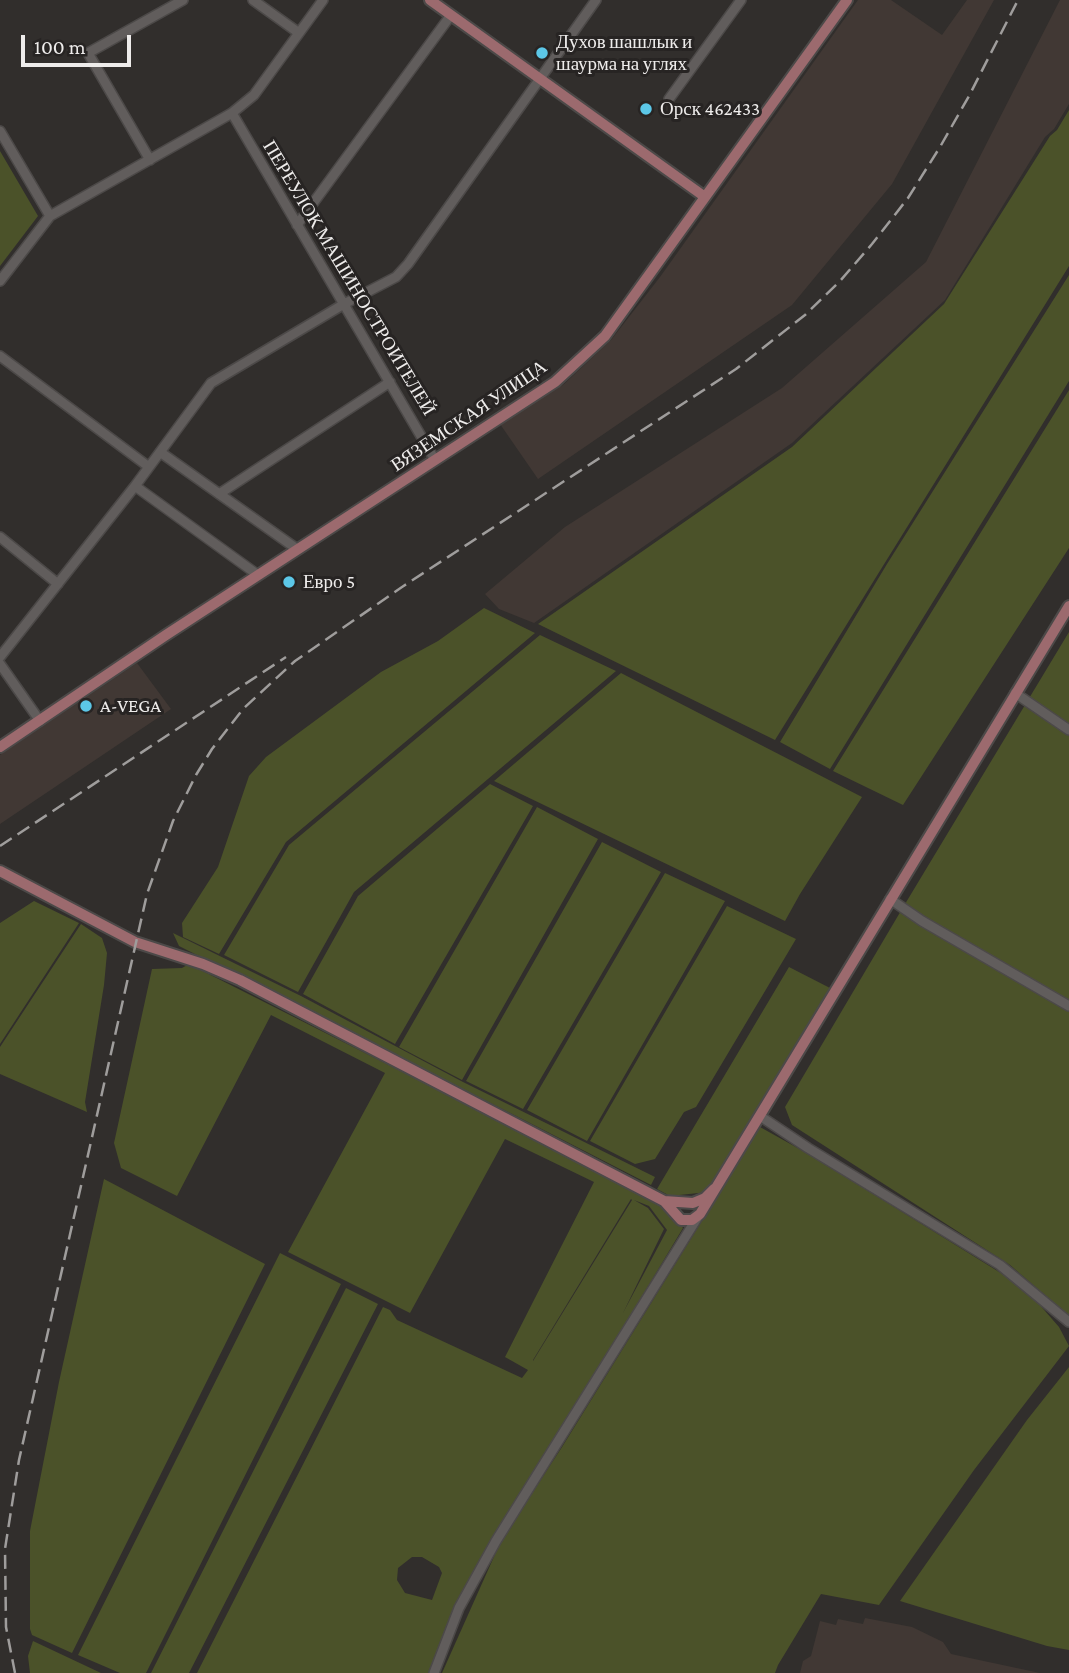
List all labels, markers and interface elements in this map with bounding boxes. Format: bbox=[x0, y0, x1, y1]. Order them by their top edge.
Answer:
scale bar bbox=[24, 21, 135, 65]
place label: Духов шашлык и шаурма на углях bbox=[556, 31, 692, 75]
text: 100 m bbox=[34, 35, 86, 59]
marker: Духов шашлык и шаурма на углях bbox=[534, 45, 550, 61]
place label: Орск 462433 bbox=[660, 98, 760, 120]
marker: Орск 462433 bbox=[638, 101, 654, 117]
street label: ПЕРЕУЛОК МАШИНОСТРОИТЕЛЕЙ bbox=[258, 136, 440, 420]
street label: ВЯЗЕМСКАЯ УЛИЦА bbox=[387, 355, 551, 477]
place label: Евро 5 bbox=[303, 571, 355, 593]
marker: Евро 5 bbox=[281, 574, 297, 590]
place label: A-VEGA bbox=[100, 695, 161, 717]
marker: A-VEGA bbox=[78, 698, 94, 714]

